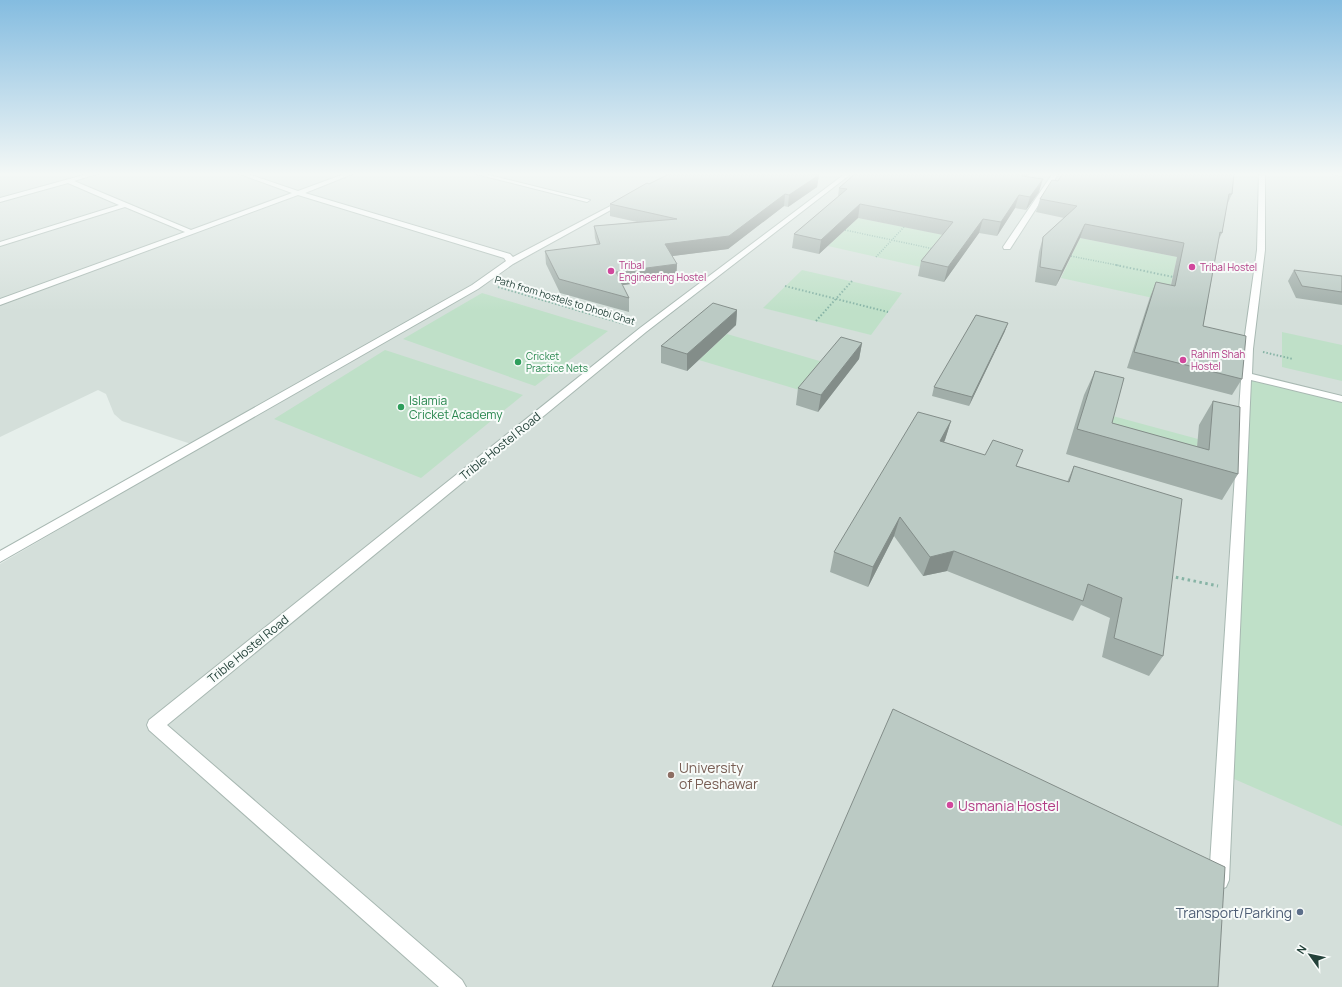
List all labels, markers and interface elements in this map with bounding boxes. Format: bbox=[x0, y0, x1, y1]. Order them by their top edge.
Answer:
place label: Tribal Engineering Hostel bbox=[619, 258, 706, 284]
place label: Tribal Hostel bbox=[1200, 260, 1257, 274]
marker: Tribal Hostel bbox=[1187, 262, 1197, 272]
marker: Tribal Engineering Hostel bbox=[606, 266, 616, 276]
street label: Path from hostels to Dhobi Ghat bbox=[493, 272, 637, 328]
place label: Rahim Shah Hostel bbox=[1191, 347, 1245, 373]
place label: Cricket Practice Nets bbox=[526, 349, 588, 375]
marker: Rahim Shah Hostel bbox=[1178, 355, 1188, 365]
marker: Cricket Practice Nets bbox=[513, 357, 523, 367]
place label: Islamia Cricket Academy bbox=[409, 392, 503, 423]
marker: Islamia Cricket Academy bbox=[396, 402, 406, 412]
street label: Trible Hostel Road bbox=[456, 408, 544, 484]
street label: Trible Hostel Road bbox=[204, 611, 292, 687]
place label: University of Peshawar bbox=[679, 758, 758, 793]
marker: University of Peshawar bbox=[666, 770, 676, 780]
place label: Usmania Hostel bbox=[958, 796, 1059, 815]
marker: Usmania Hostel bbox=[945, 800, 955, 810]
place label: Transport/Parking bbox=[1176, 903, 1292, 922]
marker: Transport/Parking bbox=[1295, 907, 1305, 917]
north arrow bbox=[1290, 935, 1330, 975]
text: N bbox=[1293, 942, 1310, 957]

